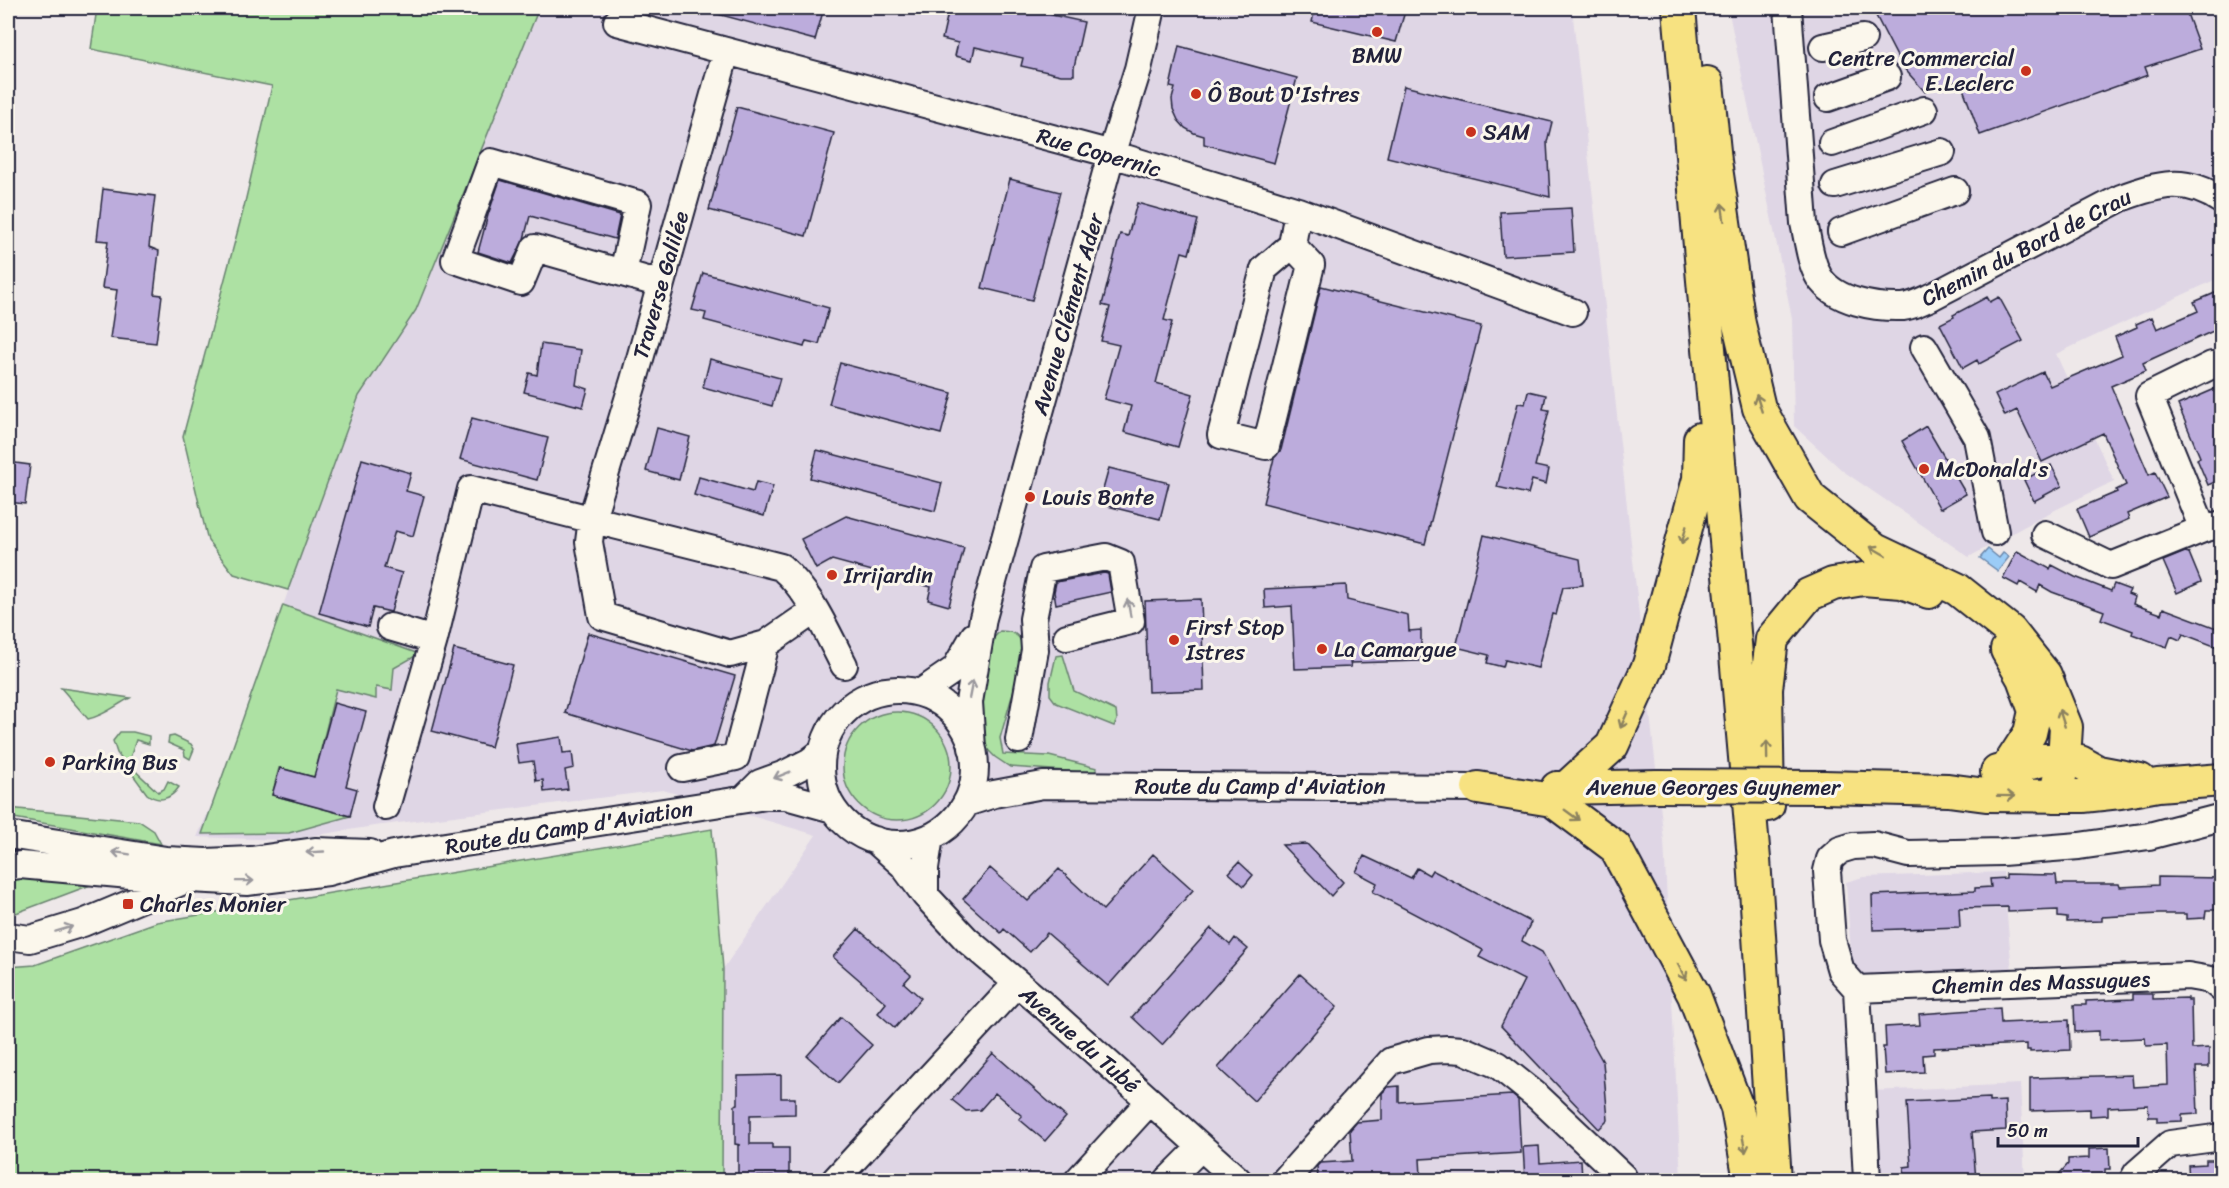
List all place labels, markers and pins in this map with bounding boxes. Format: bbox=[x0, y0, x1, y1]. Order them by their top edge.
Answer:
marker: BMW bbox=[1370, 25, 1384, 39]
place label: BMW bbox=[1352, 36, 1403, 75]
place label: Centre Commercial E.Leclerc bbox=[1828, 39, 2015, 103]
marker: Centre Commercial E.Leclerc bbox=[2019, 64, 2033, 78]
place label: Ô Bout D'Istres bbox=[1208, 75, 1361, 114]
marker: Ô Bout D'Istres bbox=[1189, 87, 1203, 101]
place label: SAM bbox=[1483, 113, 1530, 152]
marker: SAM bbox=[1464, 125, 1478, 139]
place label: McDonald's bbox=[1936, 450, 2049, 489]
marker: McDonald's bbox=[1917, 462, 1931, 476]
place label: Louis Bonte bbox=[1042, 478, 1154, 517]
marker: Louis Bonte bbox=[1023, 490, 1037, 504]
place label: Irrijardin bbox=[843, 556, 933, 595]
marker: Irrijardin bbox=[825, 568, 839, 582]
place label: First Stop Istres bbox=[1185, 608, 1284, 672]
place label: La Camargue bbox=[1334, 630, 1457, 669]
marker: First Stop Istres bbox=[1167, 633, 1181, 647]
marker: La Camargue bbox=[1315, 642, 1329, 656]
place label: Parking Bus bbox=[62, 743, 179, 782]
marker: Parking Bus bbox=[43, 755, 57, 769]
place label: Charles Monier bbox=[140, 885, 287, 924]
marker: Charles Monier bbox=[121, 897, 135, 911]

